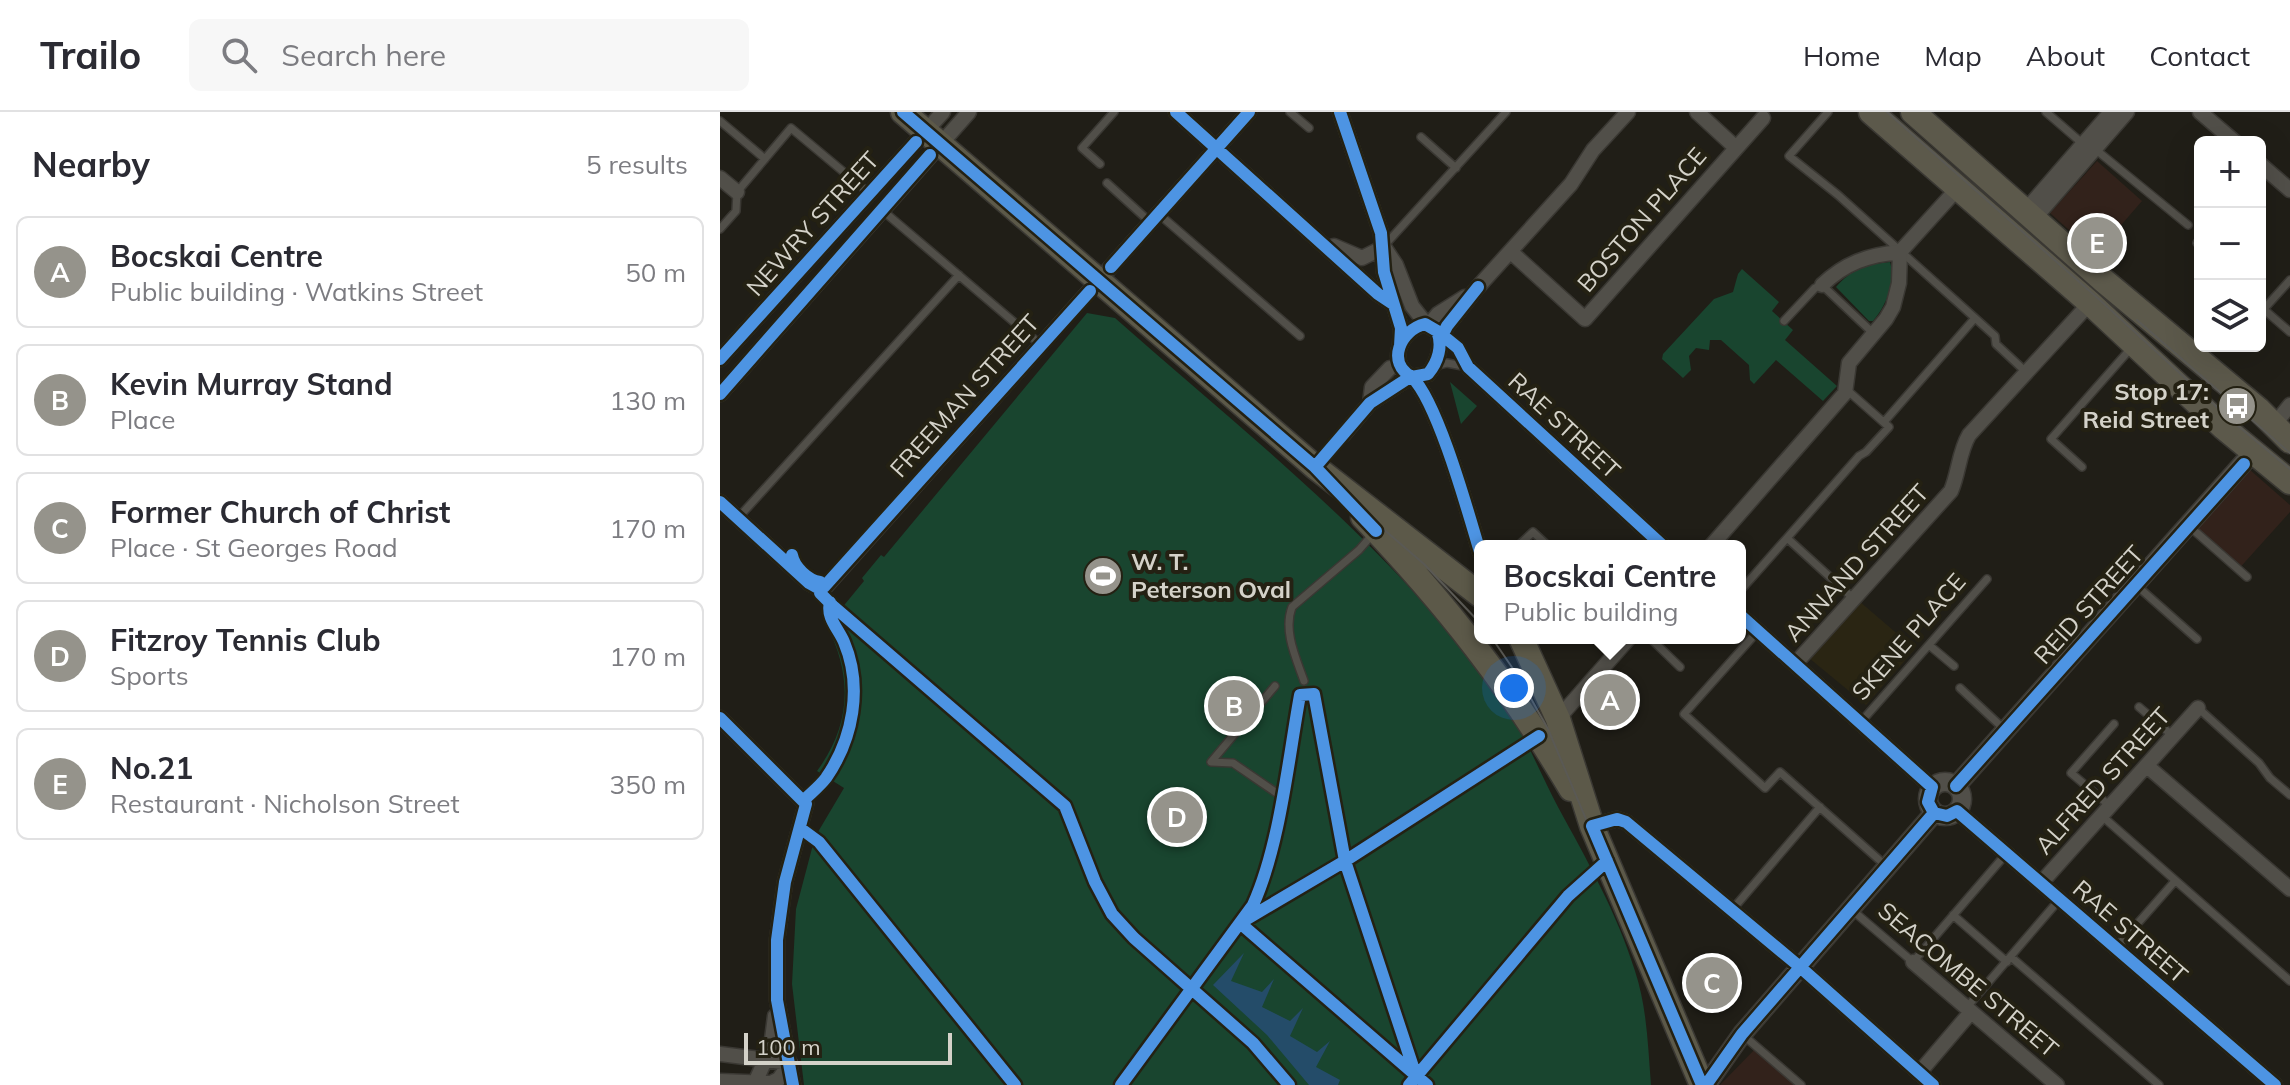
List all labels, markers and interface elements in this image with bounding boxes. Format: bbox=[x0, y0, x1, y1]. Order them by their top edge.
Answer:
search box bbox=[189, 19, 749, 91]
text: Trailo bbox=[40, 31, 141, 79]
icon: search bbox=[217, 33, 261, 77]
text: Search here bbox=[281, 36, 446, 74]
text: Home bbox=[1803, 38, 1880, 73]
text: Map bbox=[1924, 38, 1982, 73]
text: About bbox=[2026, 38, 2105, 73]
text: Contact bbox=[2149, 38, 2250, 73]
map controls bbox=[2194, 136, 2266, 352]
button: + bbox=[2194, 136, 2266, 208]
street label: BOSTON PLACE bbox=[1570, 141, 1712, 298]
text: Nearby bbox=[32, 143, 150, 186]
street label: NEWRY STREET bbox=[740, 145, 885, 302]
text: 5 results bbox=[586, 148, 688, 181]
button: − bbox=[2194, 208, 2266, 280]
pin: E bbox=[2071, 213, 2123, 273]
text: Bocskai Centre bbox=[110, 237, 323, 275]
text: A bbox=[50, 256, 70, 289]
text: 50 m bbox=[625, 256, 686, 289]
text: Public building · Watkins Street bbox=[110, 275, 483, 308]
button: layers bbox=[2194, 280, 2266, 352]
street label: FREEMAN STREET bbox=[883, 307, 1046, 483]
text: Kevin Murray Stand bbox=[110, 365, 392, 403]
street label: RAE STREET bbox=[1502, 366, 1627, 485]
place label: Stop 17: Reid Street bbox=[2083, 376, 2209, 434]
text: B bbox=[51, 384, 69, 417]
text: 130 m bbox=[610, 384, 686, 417]
bus stop icon: Stop 17: Reid Street bbox=[2216, 385, 2258, 427]
text: Place bbox=[110, 403, 175, 436]
street label: ANNAND STREET bbox=[1778, 477, 1935, 647]
text: Former Church of Christ bbox=[110, 493, 450, 531]
text: C bbox=[51, 512, 69, 545]
text: 170 m bbox=[610, 512, 686, 545]
text: Place · St Georges Road bbox=[110, 531, 398, 564]
street label: REID STREET bbox=[2027, 538, 2150, 670]
popup bbox=[1474, 540, 1746, 644]
place label: W. T. Peterson Oval bbox=[1131, 546, 1291, 604]
sports icon: W. T. Peterson Oval bbox=[1082, 555, 1124, 597]
text: Bocskai Centre bbox=[1503, 557, 1717, 595]
street label: SKENE PLACE bbox=[1845, 567, 1972, 706]
text: Public building bbox=[1503, 595, 1679, 628]
text: Fitzroy Tennis Club bbox=[110, 621, 381, 659]
text: D bbox=[50, 640, 70, 673]
text: 170 m bbox=[610, 640, 686, 673]
text: Sports bbox=[110, 659, 189, 692]
your location bbox=[1494, 668, 1534, 708]
pin: A bbox=[1584, 670, 1636, 730]
pin: B bbox=[1208, 676, 1260, 736]
street label: ALFRED STREET bbox=[2028, 700, 2176, 860]
text: No.21 bbox=[110, 749, 193, 787]
text: E bbox=[52, 768, 68, 801]
text: 350 m bbox=[610, 768, 686, 801]
text: Restaurant · Nicholson Street bbox=[110, 787, 460, 820]
pin: D bbox=[1151, 787, 1203, 847]
street label: RAE STREET bbox=[2067, 873, 2195, 990]
street label: SEACOMBE STREET bbox=[1872, 895, 2065, 1064]
pin: C bbox=[1686, 953, 1738, 1013]
scale bar bbox=[744, 1029, 952, 1065]
text: 100 m bbox=[756, 1033, 821, 1061]

